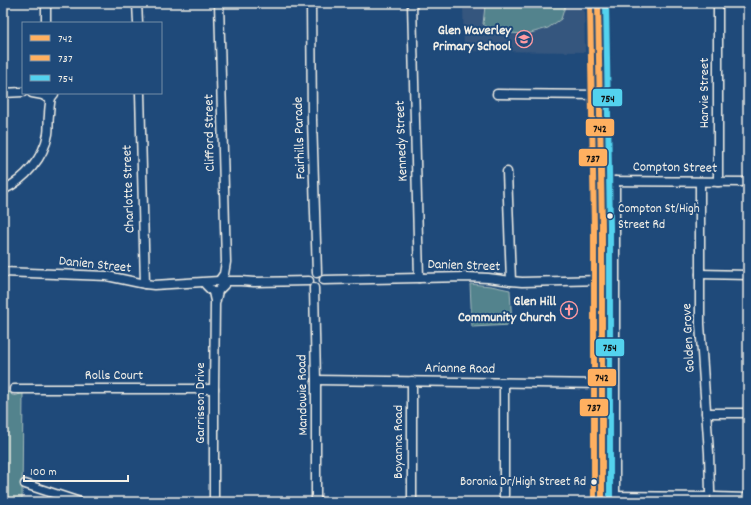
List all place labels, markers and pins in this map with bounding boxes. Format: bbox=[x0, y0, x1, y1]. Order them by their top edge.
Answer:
place label: Glen Waverley Primary School bbox=[433, 21, 512, 57]
school or university icon: Glen Waverley Primary School bbox=[514, 29, 534, 49]
place label: Compton St/High Street Rd bbox=[618, 200, 700, 235]
marker: Compton St/High Street Rd bbox=[605, 211, 615, 221]
place label: Glen Hill Community Church bbox=[458, 292, 557, 328]
church icon: Glen Hill Community Church bbox=[559, 300, 579, 320]
place label: Boronia Dr/High Street Rd bbox=[460, 473, 586, 492]
marker: Boronia Dr/High Street Rd bbox=[589, 477, 599, 487]

